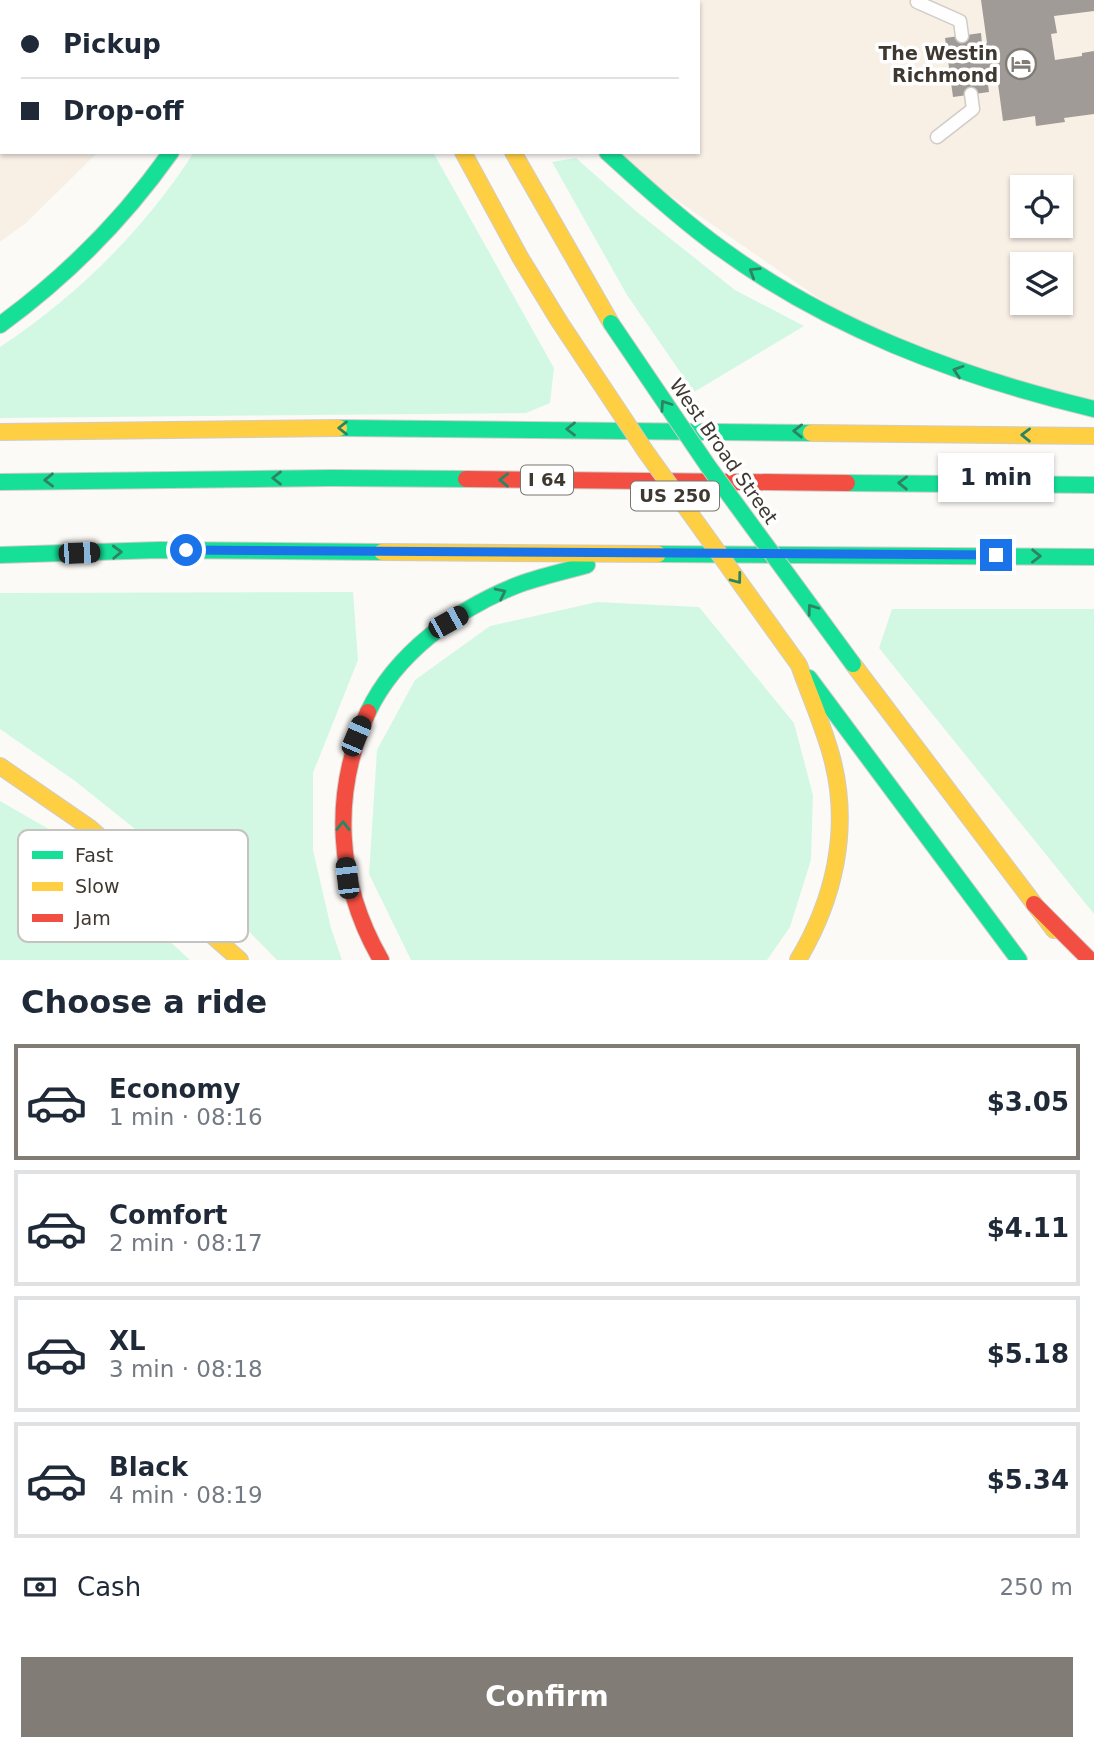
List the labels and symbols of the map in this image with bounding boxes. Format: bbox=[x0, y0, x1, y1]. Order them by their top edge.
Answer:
place label: The Westin Richmond bbox=[878, 42, 998, 86]
hotel icon: The Westin Richmond bbox=[1004, 47, 1038, 81]
one-way arrow bbox=[748, 267, 761, 280]
one-way arrow bbox=[952, 365, 964, 379]
street label: West Broad Street bbox=[666, 374, 782, 528]
one-way arrow bbox=[660, 399, 673, 412]
one-way arrow bbox=[338, 420, 348, 436]
one-way arrow bbox=[565, 422, 576, 437]
one-way arrow bbox=[793, 424, 804, 439]
one-way arrow bbox=[1020, 427, 1031, 443]
callout: 1 min bbox=[938, 454, 1054, 503]
road number: I 64 bbox=[521, 466, 573, 494]
one-way arrow bbox=[271, 470, 282, 486]
one-way arrow bbox=[499, 472, 510, 487]
one-way arrow bbox=[44, 473, 55, 488]
one-way arrow bbox=[898, 476, 909, 491]
road number: US 250 bbox=[631, 482, 719, 510]
route start bbox=[170, 534, 202, 566]
route end bbox=[980, 539, 1012, 571]
car bbox=[58, 542, 101, 564]
one-way arrow bbox=[112, 544, 123, 559]
one-way arrow bbox=[1031, 548, 1042, 564]
one-way arrow bbox=[728, 572, 741, 584]
one-way arrow bbox=[494, 587, 506, 601]
car bbox=[425, 603, 472, 641]
one-way arrow bbox=[808, 604, 821, 617]
car bbox=[339, 713, 374, 759]
one-way arrow bbox=[335, 820, 350, 831]
legend bbox=[18, 830, 248, 942]
text: Fast bbox=[75, 844, 113, 866]
car bbox=[335, 856, 360, 900]
text: Slow bbox=[75, 875, 120, 897]
text: Jam bbox=[74, 907, 111, 929]

